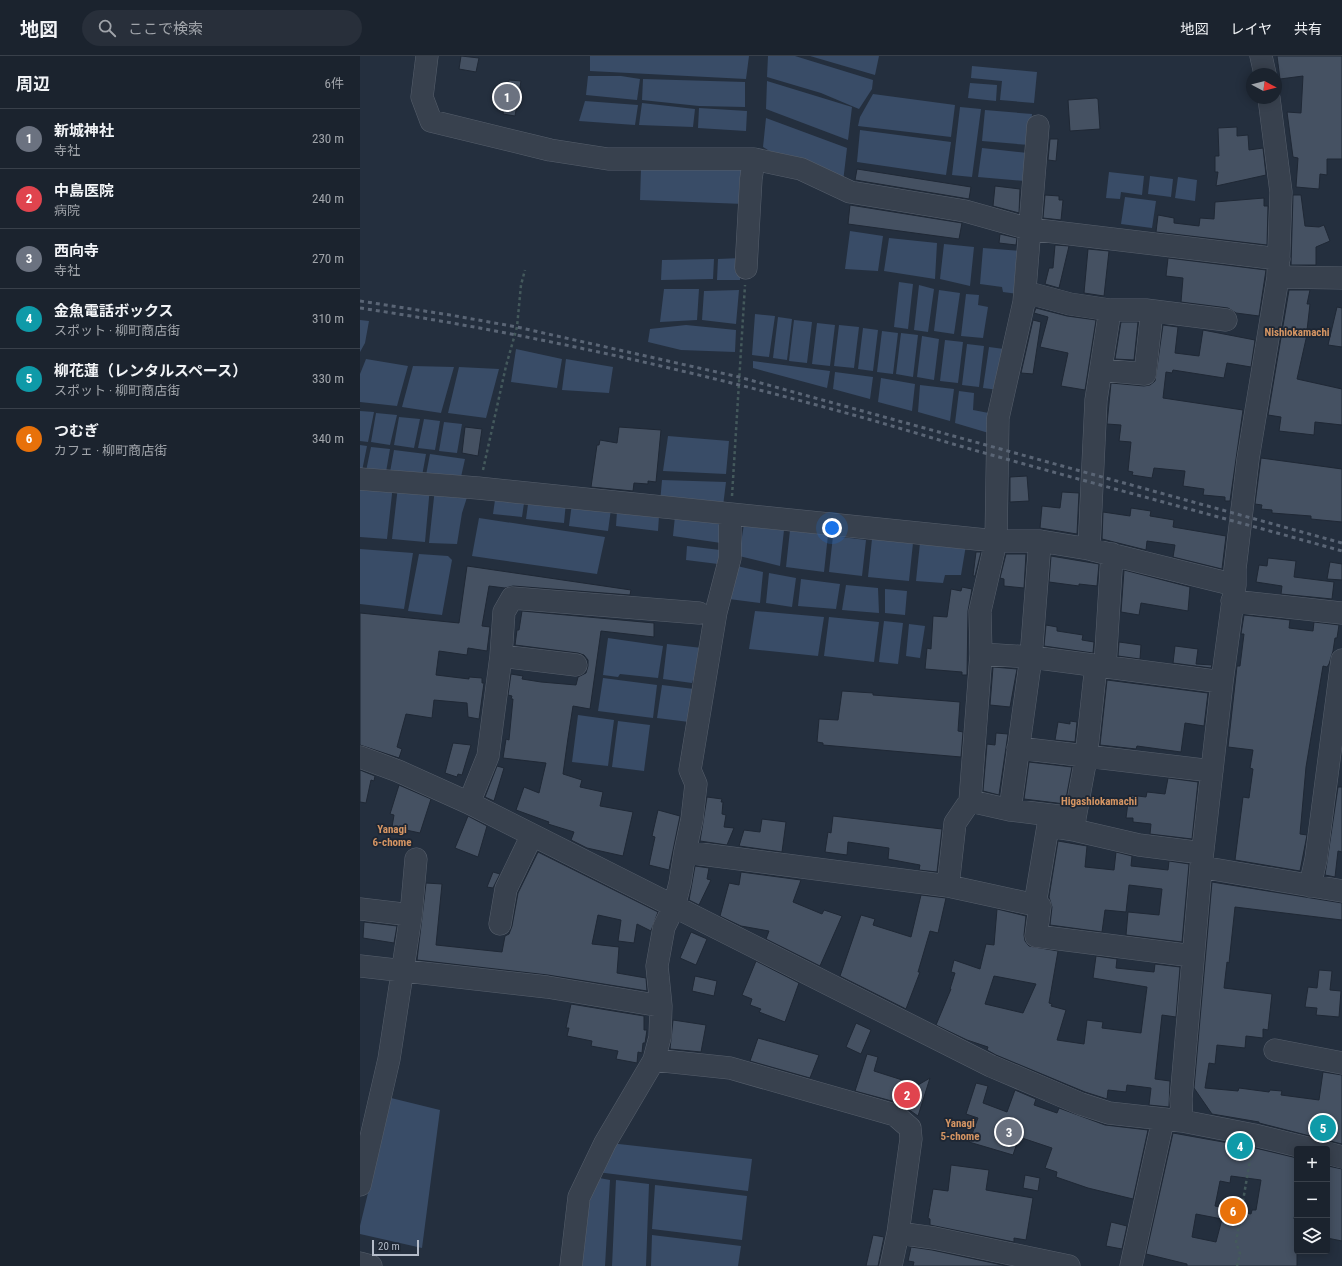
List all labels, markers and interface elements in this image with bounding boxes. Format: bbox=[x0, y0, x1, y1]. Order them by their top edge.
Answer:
search box bbox=[82, 10, 362, 46]
icon: search bbox=[96, 17, 118, 39]
text: 地図 bbox=[20, 18, 58, 41]
text: ここで検索 bbox=[128, 20, 203, 38]
text: 地図 bbox=[1180, 21, 1208, 37]
text: レイヤ bbox=[1230, 21, 1272, 37]
text: 共有 bbox=[1294, 21, 1322, 37]
north arrow bbox=[1246, 68, 1282, 104]
text: 周辺 bbox=[16, 74, 50, 94]
text: 6件 bbox=[325, 76, 344, 91]
pin: 1 bbox=[494, 82, 520, 112]
text: 新城神社 bbox=[54, 122, 114, 140]
text: 1 bbox=[26, 131, 32, 146]
text: 230 m bbox=[312, 131, 344, 146]
text: 寺社 bbox=[54, 143, 80, 158]
text: 中島医院 bbox=[54, 182, 114, 200]
text: 2 bbox=[26, 191, 32, 206]
text: 240 m bbox=[312, 191, 344, 206]
text: 病院 bbox=[54, 203, 80, 218]
text: 西向寺 bbox=[54, 242, 99, 260]
text: 3 bbox=[26, 251, 32, 266]
text: 270 m bbox=[312, 251, 344, 266]
text: 寺社 bbox=[54, 263, 80, 278]
text: 金魚電話ボックス bbox=[54, 302, 174, 320]
text: 4 bbox=[26, 311, 32, 326]
text: 310 m bbox=[312, 311, 344, 326]
text: スポット · 柳町商店街 bbox=[54, 323, 180, 338]
district label: Nishiokamachi bbox=[1264, 326, 1330, 339]
text: 柳花蓮（レンタルスペース） bbox=[54, 362, 247, 380]
text: 5 bbox=[26, 371, 32, 386]
text: 330 m bbox=[312, 371, 344, 386]
text: スポット · 柳町商店街 bbox=[54, 383, 180, 398]
text: つむぎ bbox=[54, 422, 99, 440]
text: 6 bbox=[26, 431, 32, 446]
text: 340 m bbox=[312, 431, 344, 446]
text: カフェ · 柳町商店街 bbox=[54, 443, 167, 458]
your location bbox=[822, 518, 842, 538]
district label: Higashiokamachi bbox=[1061, 795, 1137, 808]
district label: Yanagi 6-chome bbox=[373, 823, 411, 849]
pin: 2 bbox=[894, 1080, 920, 1110]
pin: 5 bbox=[1310, 1113, 1336, 1143]
district label: Yanagi 5-chome bbox=[941, 1117, 979, 1143]
pin: 3 bbox=[996, 1117, 1022, 1147]
pin: 4 bbox=[1227, 1131, 1253, 1161]
map controls bbox=[1294, 1146, 1330, 1254]
button: + bbox=[1294, 1146, 1330, 1182]
button: − bbox=[1294, 1182, 1330, 1218]
pin: 6 bbox=[1220, 1196, 1246, 1226]
button: layers bbox=[1294, 1218, 1330, 1254]
scale bar bbox=[372, 1238, 419, 1257]
text: 20 m bbox=[378, 1240, 400, 1253]

